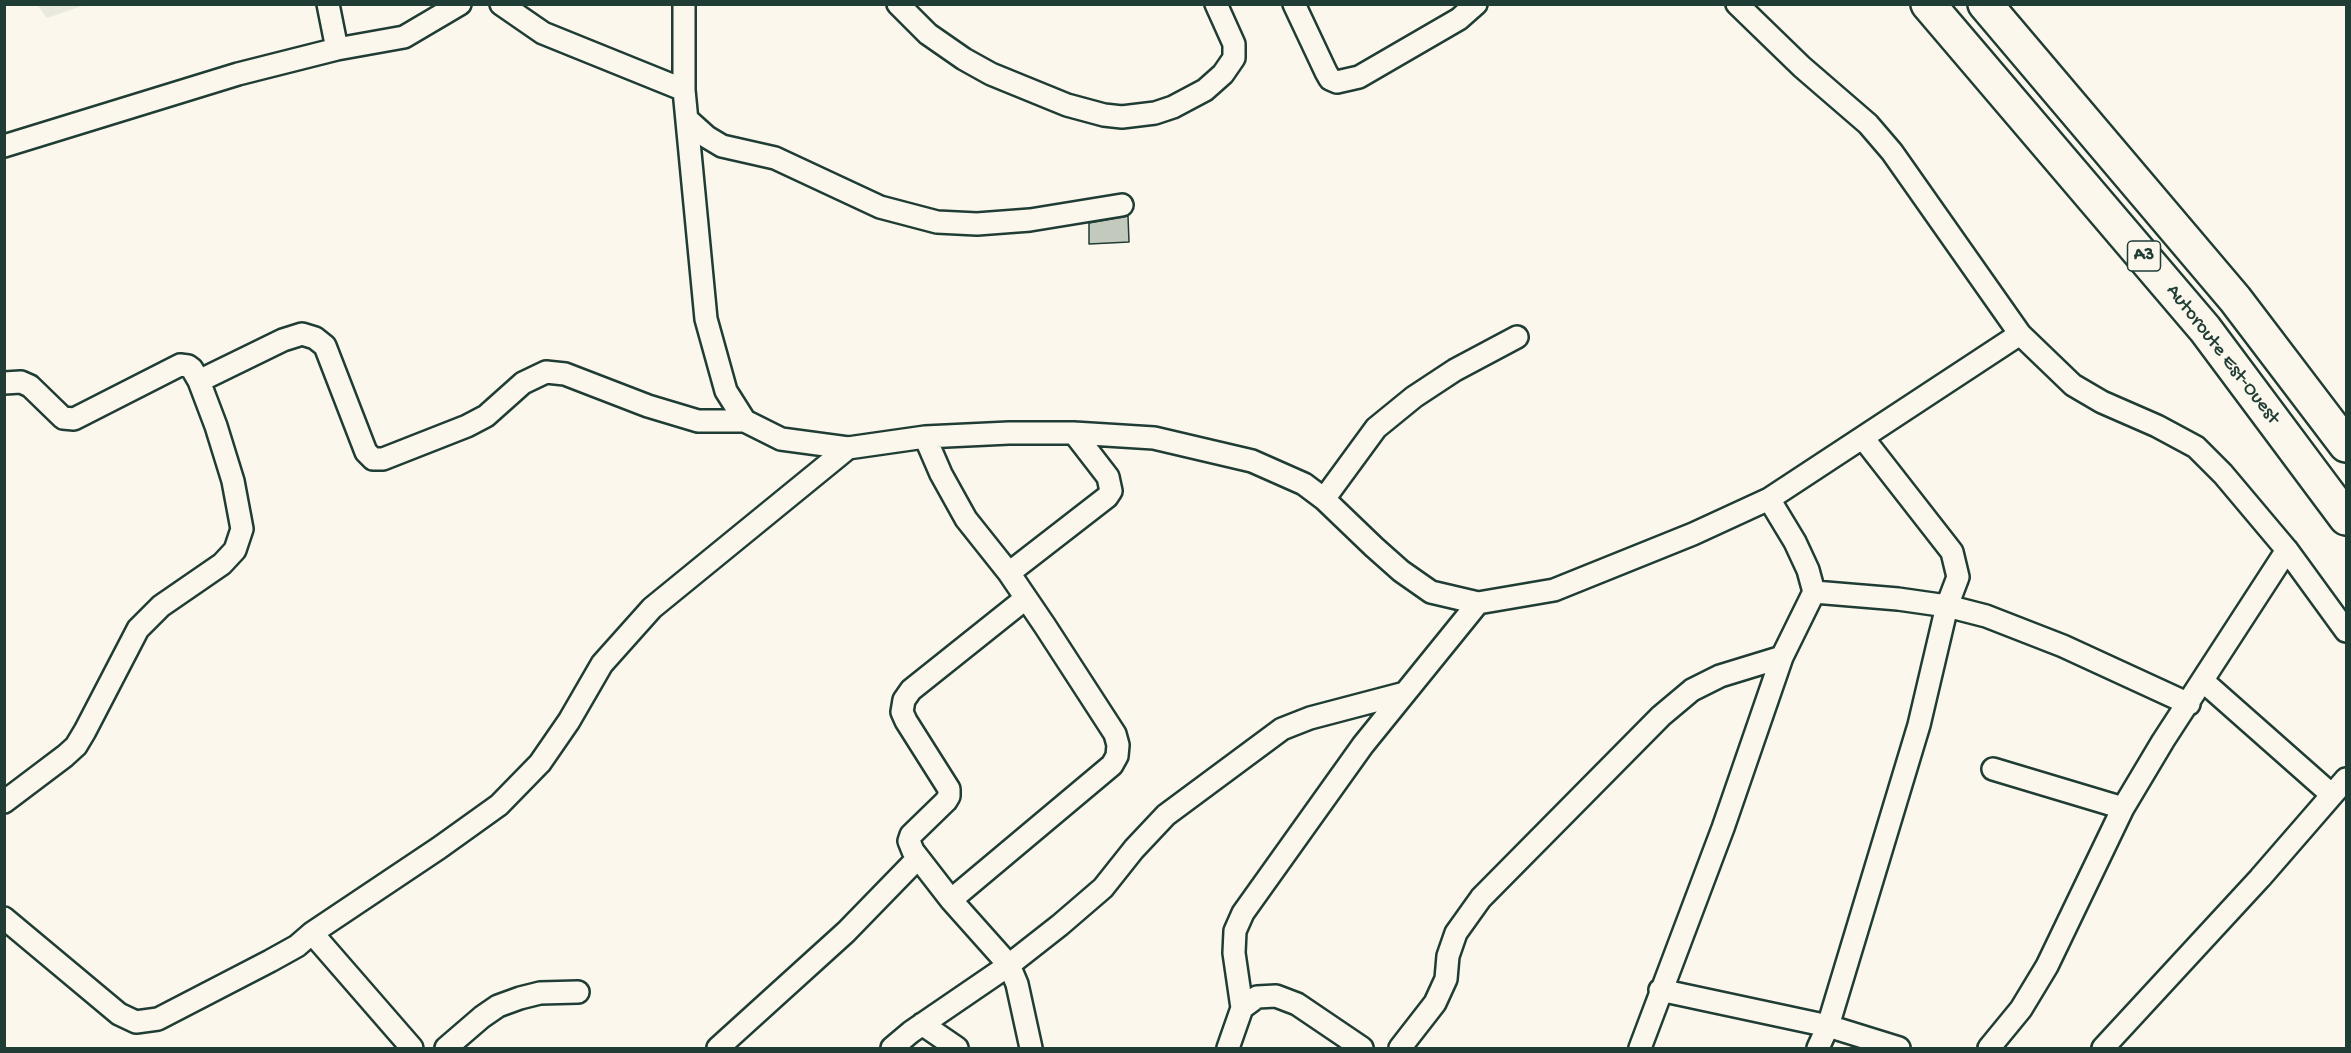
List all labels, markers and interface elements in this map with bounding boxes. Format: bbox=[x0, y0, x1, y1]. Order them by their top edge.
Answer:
road number: A3 bbox=[2128, 241, 2160, 271]
street label: Autoroute Est-Ouest bbox=[2160, 280, 2284, 430]

